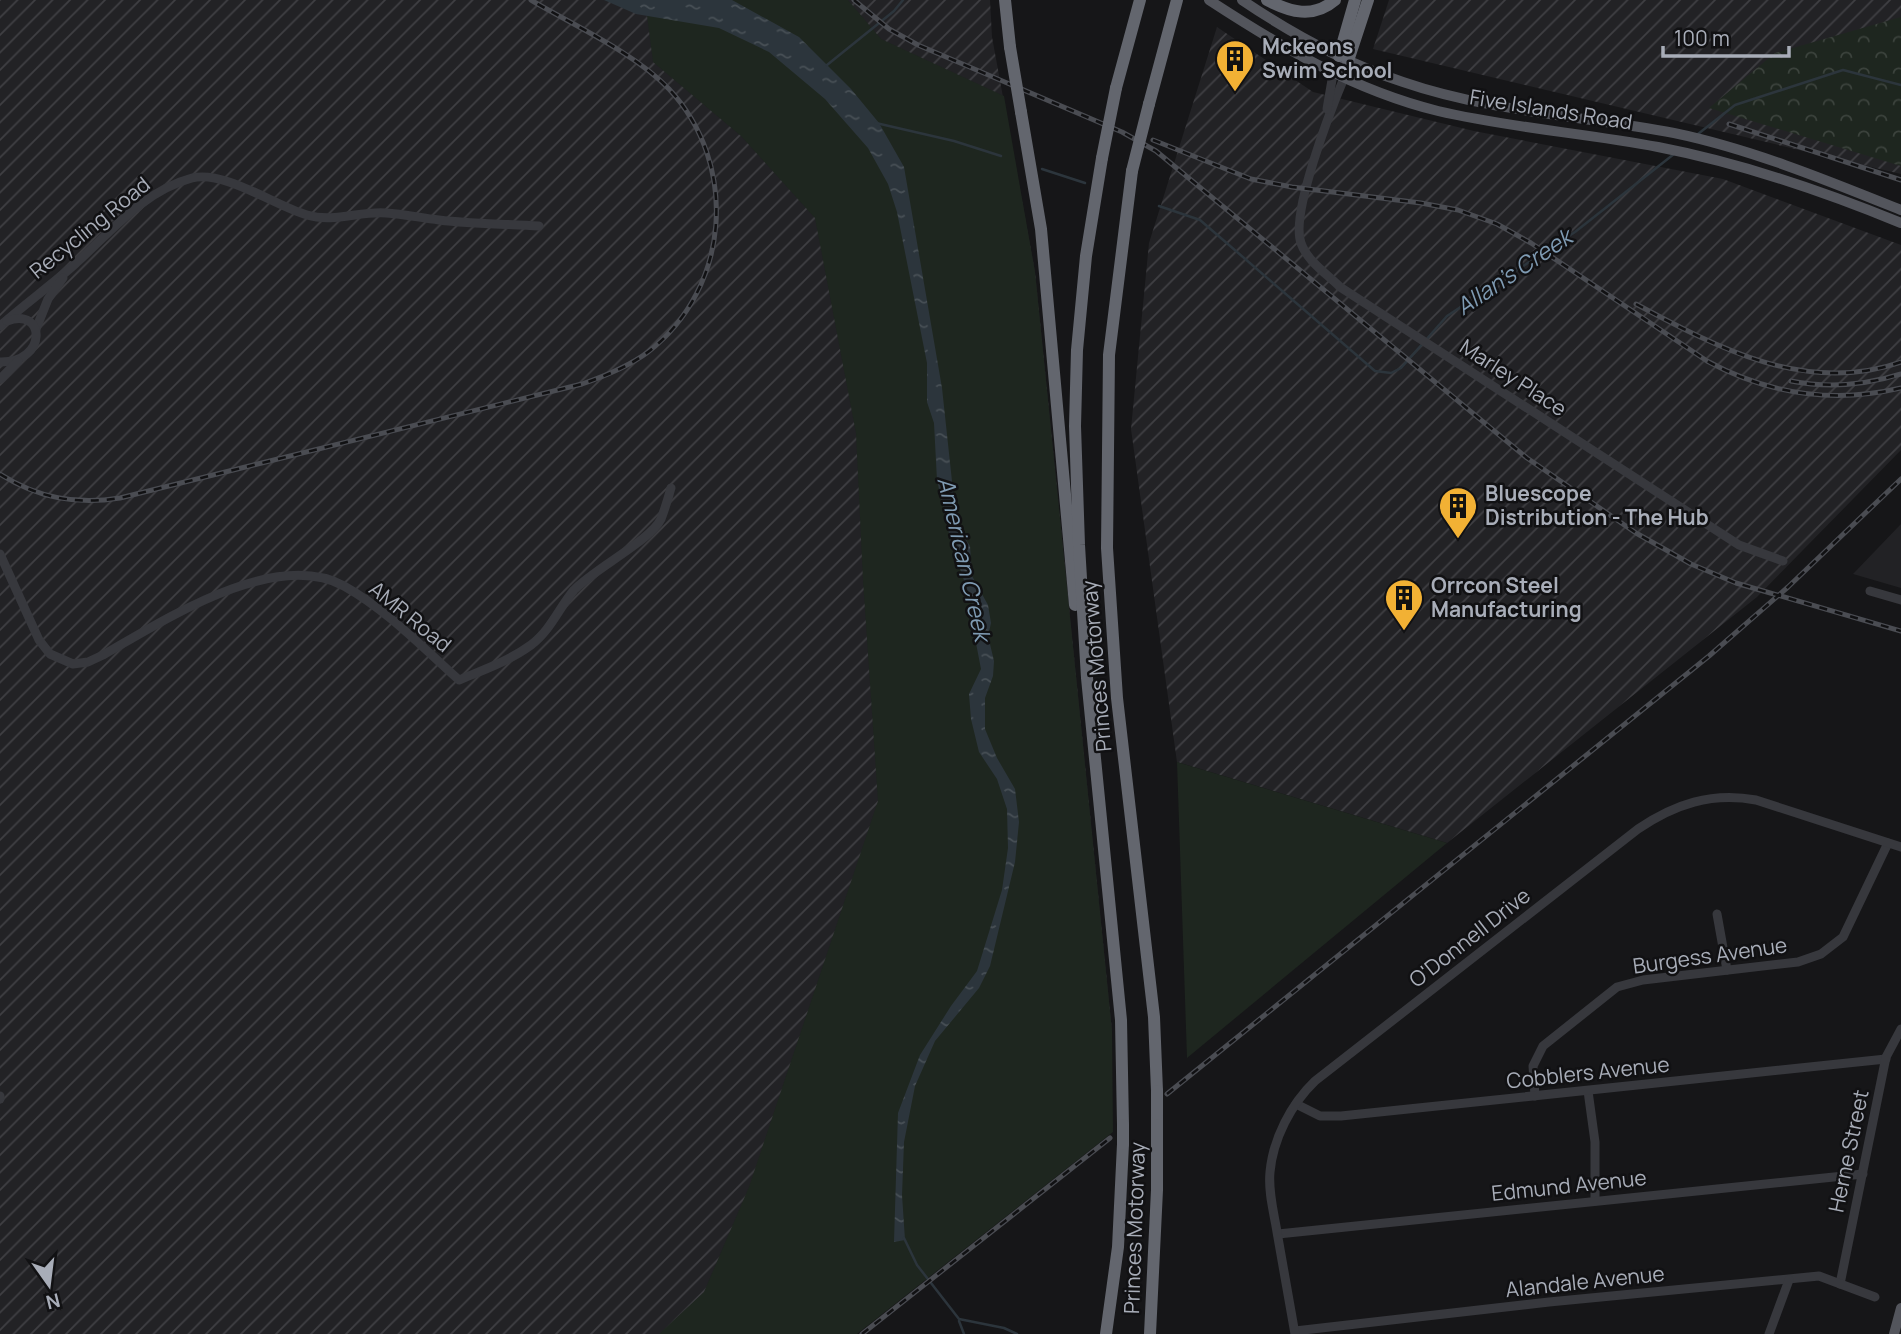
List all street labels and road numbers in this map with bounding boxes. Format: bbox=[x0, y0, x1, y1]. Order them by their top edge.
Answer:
street label: Five Islands Road bbox=[1468, 82, 1635, 136]
street label: Recycling Road bbox=[23, 170, 155, 284]
street label: Marley Place bbox=[1455, 332, 1572, 422]
street label: AMR Road bbox=[364, 574, 458, 658]
street label: Princes Motorway bbox=[1075, 579, 1117, 753]
street label: O'Donnell Drive bbox=[1403, 881, 1536, 993]
street label: Burgess Avenue bbox=[1631, 930, 1789, 980]
street label: Cobblers Avenue bbox=[1505, 1050, 1671, 1094]
street label: Herne Street bbox=[1821, 1087, 1875, 1215]
street label: Princes Motorway bbox=[1117, 1142, 1151, 1314]
street label: Edmund Avenue bbox=[1490, 1163, 1648, 1207]
street label: Alandale Avenue bbox=[1504, 1259, 1666, 1303]

